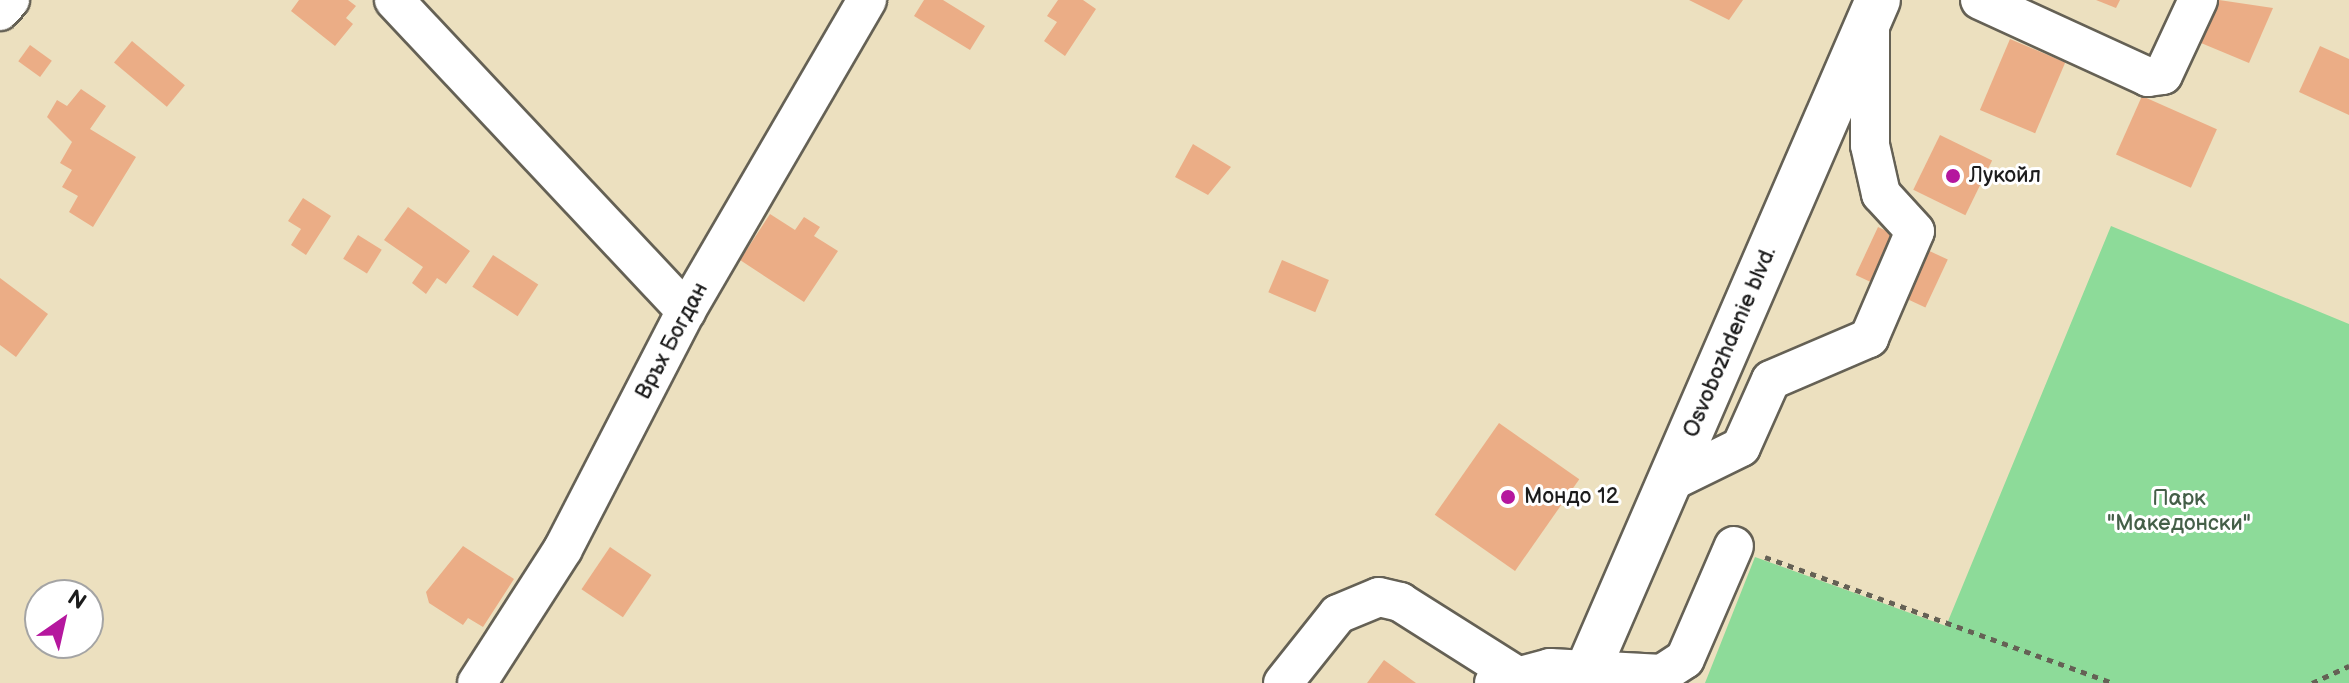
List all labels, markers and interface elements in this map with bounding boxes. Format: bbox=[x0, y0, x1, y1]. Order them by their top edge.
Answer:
place label: Лукойл bbox=[1969, 163, 2041, 189]
marker: Лукойл bbox=[1944, 167, 1962, 185]
street label: Osvobozhdenie blvd. bbox=[1678, 243, 1782, 441]
street label: Връх Богдан bbox=[630, 278, 714, 404]
place label: Мондо 12 bbox=[1524, 484, 1619, 510]
park label: Парк "Македонски" bbox=[2107, 485, 2251, 536]
marker: Мондо 12 bbox=[1499, 488, 1517, 506]
north arrow bbox=[24, 579, 104, 659]
text: N bbox=[62, 585, 91, 616]

